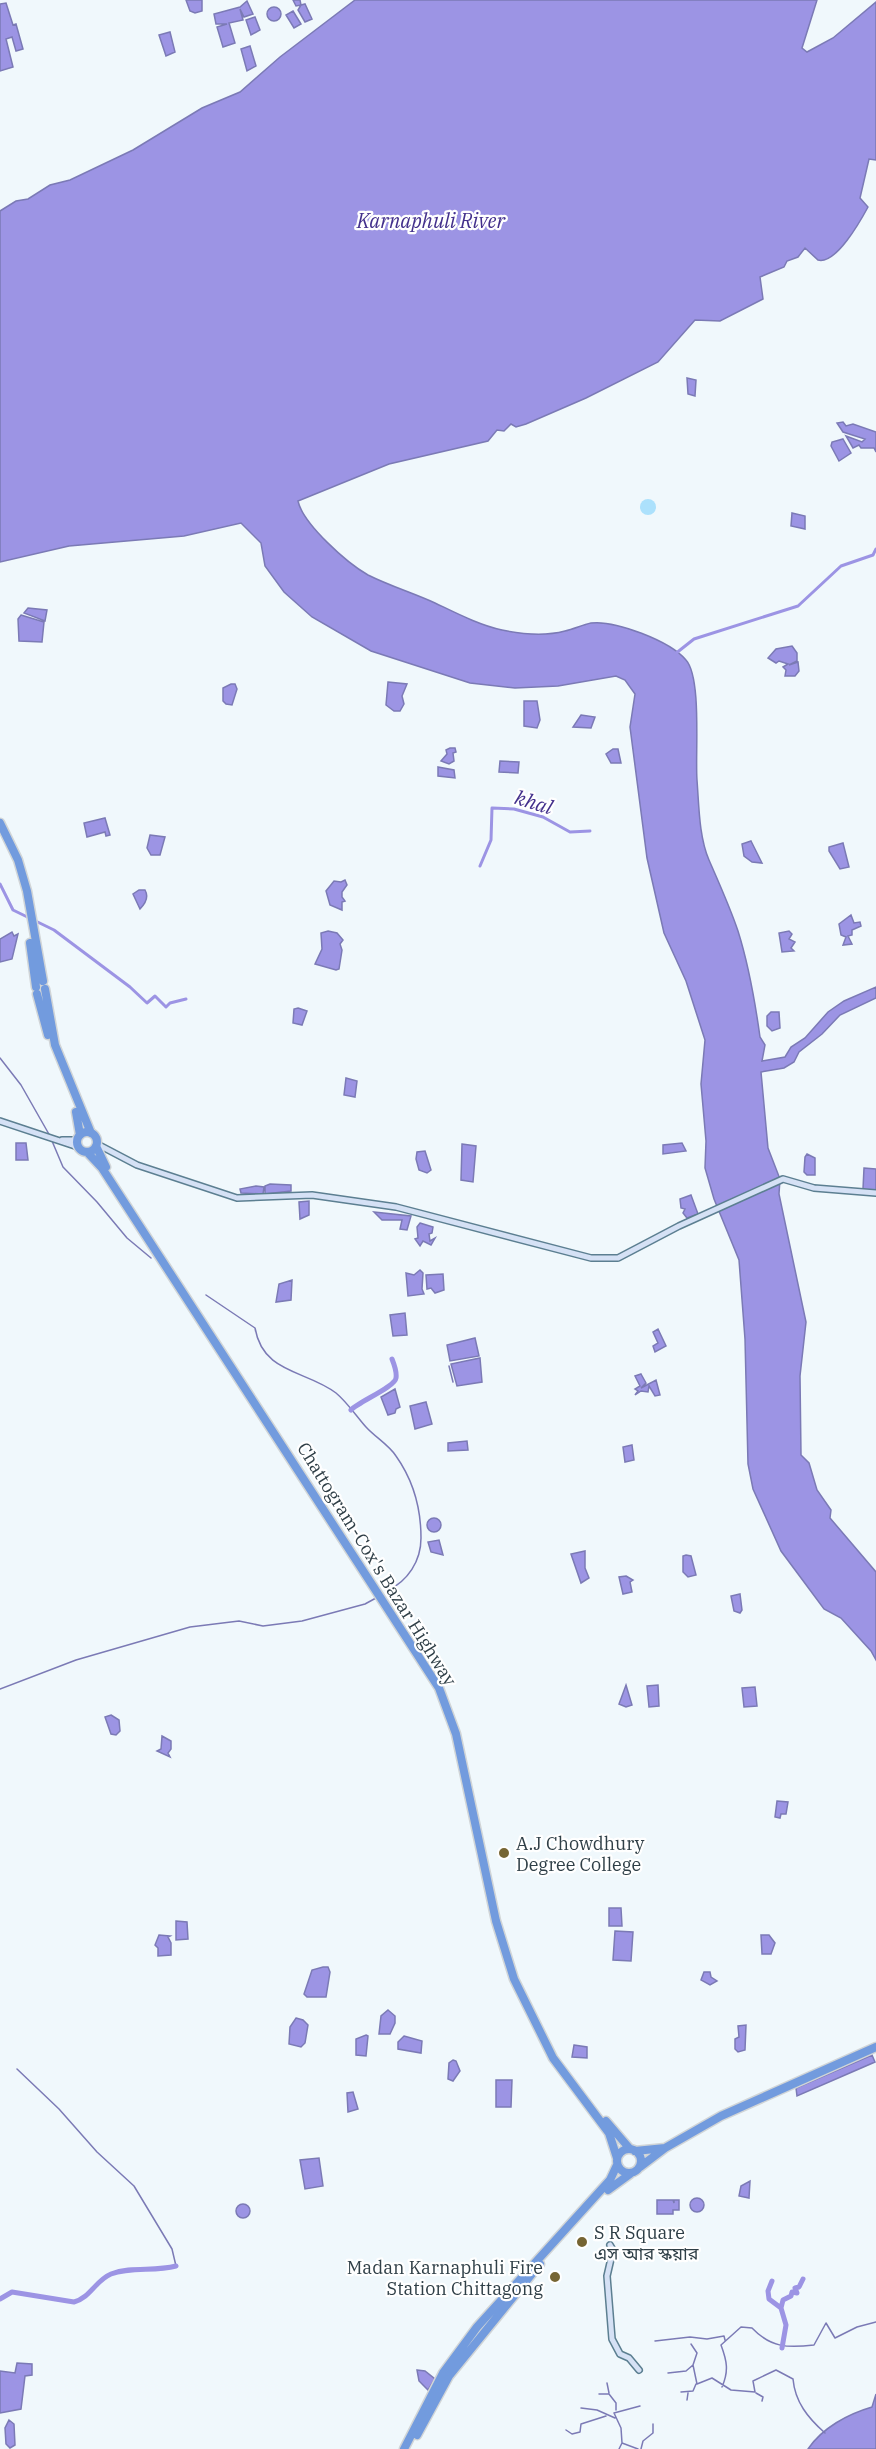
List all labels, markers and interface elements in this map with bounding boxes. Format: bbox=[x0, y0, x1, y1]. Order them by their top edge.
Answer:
water label: Karnaphuli River bbox=[356, 207, 506, 234]
water label: khal bbox=[512, 784, 557, 821]
street label: Chattogram-Cox's Bazar Highway bbox=[292, 1438, 462, 1690]
place label: A.J Chowdhury Degree College bbox=[516, 1832, 645, 1876]
marker: A.J Chowdhury Degree College bbox=[497, 1846, 511, 1860]
place label: S R Square এস আর স্কয়ার bbox=[594, 2221, 699, 2265]
marker: S R Square এস আর স্কয়ার bbox=[575, 2235, 589, 2249]
place label: Madan Karnaphuli Fire Station Chittagong bbox=[347, 2256, 543, 2300]
marker: Madan Karnaphuli Fire Station Chittagong bbox=[548, 2270, 562, 2284]

